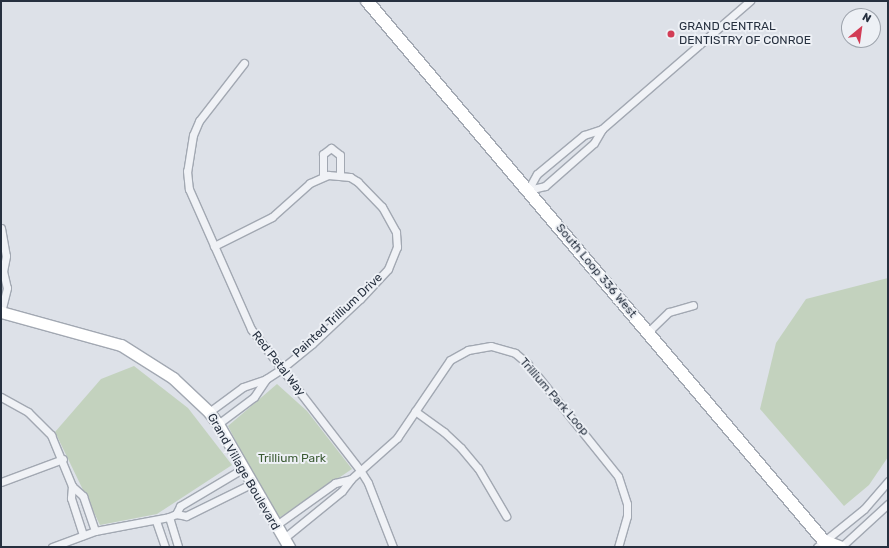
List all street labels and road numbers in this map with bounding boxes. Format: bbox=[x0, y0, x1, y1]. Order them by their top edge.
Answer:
street label: South Loop 336 West bbox=[552, 221, 640, 321]
street label: Painted Trillium Drive bbox=[290, 271, 386, 361]
street label: Red Petal Way bbox=[248, 329, 308, 399]
street label: Trillium Park Loop bbox=[516, 355, 592, 439]
street label: Grand Village Boulevard bbox=[204, 411, 282, 533]

